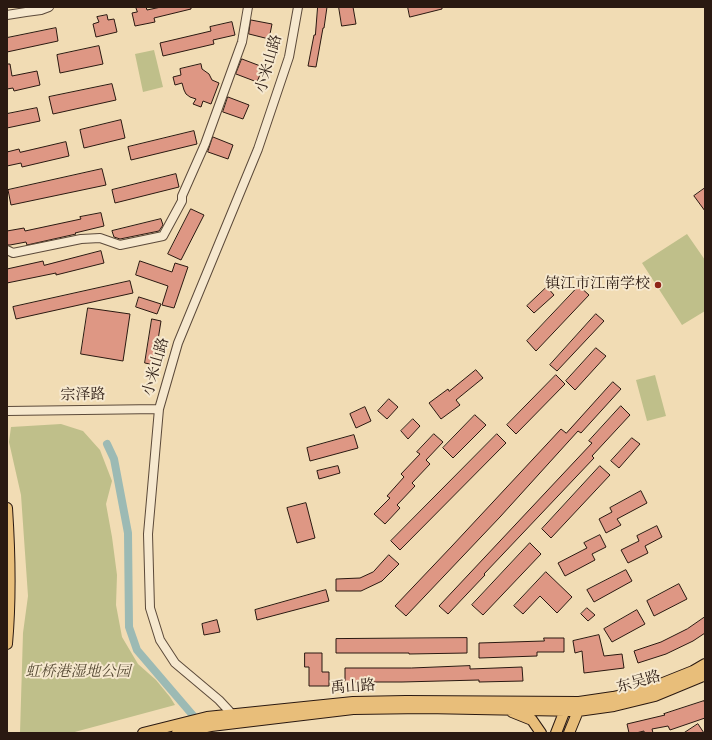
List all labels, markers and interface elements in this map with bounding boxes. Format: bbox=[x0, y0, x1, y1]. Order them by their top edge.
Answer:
street label: 小米山路 bbox=[253, 33, 287, 95]
place label: 镇江市江南学校 bbox=[545, 276, 650, 294]
marker: 镇江市江南学校 bbox=[653, 280, 663, 290]
street label: 小米山路 bbox=[140, 336, 174, 398]
street label: 宗泽路 bbox=[60, 387, 106, 405]
park label: 虹桥港湿地公园 bbox=[26, 664, 130, 682]
street label: 东吴路 bbox=[615, 668, 663, 698]
street label: 禹山路 bbox=[330, 677, 376, 699]

